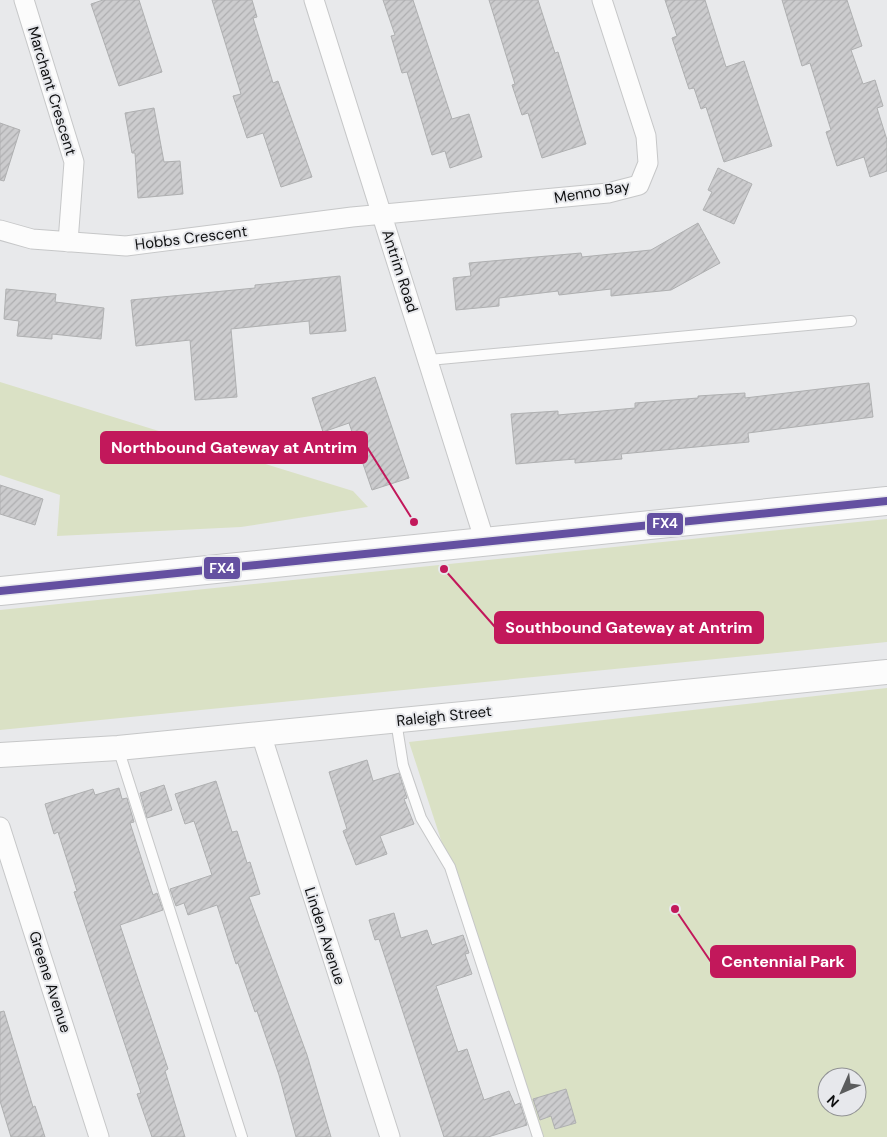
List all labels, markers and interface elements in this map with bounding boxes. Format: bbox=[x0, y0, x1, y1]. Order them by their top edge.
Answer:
street label: Marchant Crescent bbox=[23, 24, 81, 158]
street label: Menno Bay bbox=[553, 176, 632, 208]
street label: Hobbs Crescent bbox=[134, 221, 248, 255]
street label: Antrim Road bbox=[377, 227, 423, 315]
callout: Northbound Gateway at Antrim bbox=[101, 432, 367, 463]
text: Northbound Gateway at Antrim bbox=[111, 437, 357, 458]
line badge: FX4 bbox=[646, 512, 684, 536]
text: FX4 bbox=[652, 514, 678, 532]
line badge: FX4 bbox=[203, 556, 241, 580]
text: FX4 bbox=[209, 559, 235, 577]
callout: Southbound Gateway at Antrim bbox=[495, 612, 763, 643]
text: Southbound Gateway at Antrim bbox=[505, 617, 753, 638]
street label: Raleigh Street bbox=[395, 701, 493, 731]
street label: Linden Avenue bbox=[300, 885, 350, 987]
street label: Greene Avenue bbox=[24, 929, 76, 1035]
callout: Centennial Park bbox=[711, 946, 855, 977]
text: Centennial Park bbox=[721, 951, 846, 972]
north arrow bbox=[817, 1067, 867, 1117]
text: N bbox=[823, 1091, 843, 1111]

